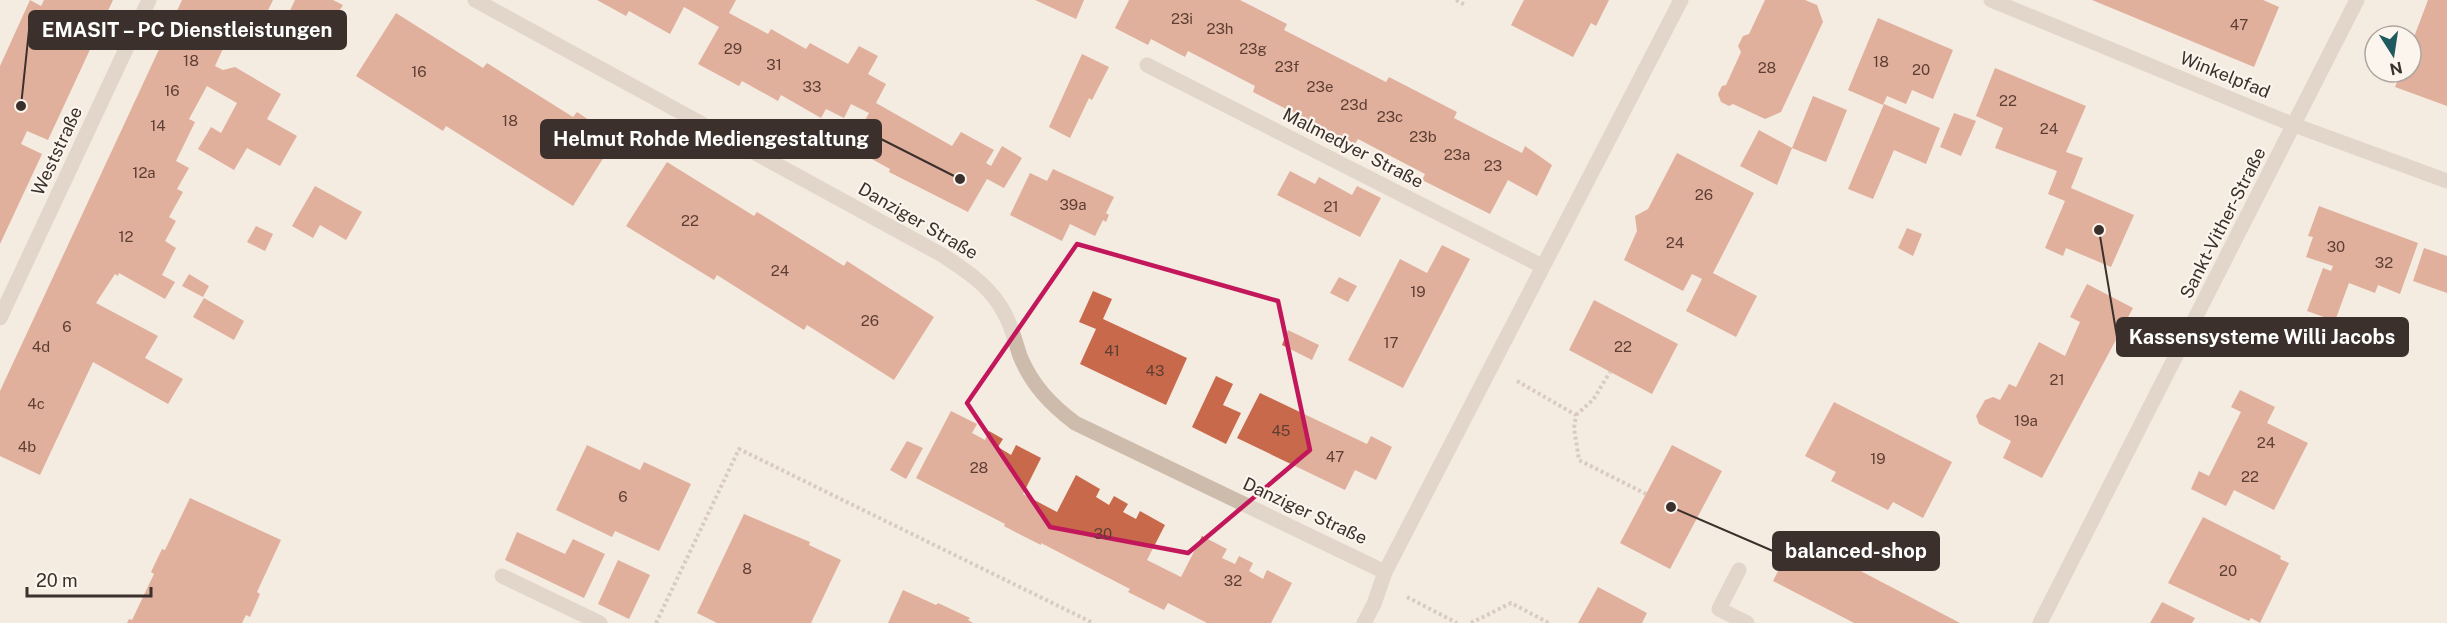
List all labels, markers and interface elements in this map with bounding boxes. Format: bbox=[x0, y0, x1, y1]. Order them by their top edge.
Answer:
house number: 23i bbox=[1171, 10, 1193, 27]
callout: EMASIT – PC Dienstleistungen bbox=[29, 11, 346, 49]
house number: 47 bbox=[2230, 16, 2248, 33]
text: EMASIT – PC Dienstleistungen bbox=[42, 18, 332, 42]
house number: 23h bbox=[1206, 20, 1234, 37]
north arrow bbox=[2363, 24, 2423, 84]
house number: 29 bbox=[724, 40, 742, 57]
house number: 23g bbox=[1239, 40, 1267, 57]
street label: Winkelpfad bbox=[2177, 47, 2273, 102]
house number: 18 bbox=[183, 52, 199, 69]
house number: 18 bbox=[1873, 53, 1889, 70]
house number: 31 bbox=[766, 56, 782, 73]
house number: 23f bbox=[1275, 58, 1299, 75]
text: N bbox=[2388, 58, 2404, 79]
house number: 28 bbox=[1758, 59, 1776, 76]
house number: 20 bbox=[1912, 61, 1930, 78]
house number: 16 bbox=[411, 63, 427, 80]
house number: 33 bbox=[803, 78, 821, 95]
house number: 23e bbox=[1307, 78, 1333, 95]
house number: 16 bbox=[164, 82, 180, 99]
house number: 22 bbox=[1999, 92, 2017, 109]
house number: 23d bbox=[1340, 96, 1368, 113]
street label: Weststraße bbox=[27, 103, 86, 199]
street label: Malmedyer Straße bbox=[1279, 103, 1427, 192]
house number: 23c bbox=[1377, 108, 1403, 125]
house number: 18 bbox=[502, 112, 518, 129]
house number: 14 bbox=[150, 117, 166, 134]
callout: Helmut Rohde Mediengestaltung bbox=[541, 120, 881, 158]
house number: 24 bbox=[2040, 120, 2058, 137]
text: Helmut Rohde Mediengestaltung bbox=[553, 127, 869, 151]
house number: 23b bbox=[1409, 128, 1437, 145]
street label: Sankt-Vither-Straße bbox=[2175, 144, 2270, 302]
house number: 23a bbox=[1444, 146, 1470, 163]
house number: 23 bbox=[1484, 157, 1502, 174]
house number: 12a bbox=[132, 164, 156, 181]
street label: Danziger Straße bbox=[855, 178, 982, 263]
house number: 26 bbox=[1695, 186, 1713, 203]
house number: 39a bbox=[1059, 196, 1087, 213]
house number: 21 bbox=[1323, 198, 1339, 215]
house number: 22 bbox=[681, 212, 699, 229]
house number: 12 bbox=[118, 228, 134, 245]
house number: 24 bbox=[1666, 234, 1684, 251]
house number: 30 bbox=[2327, 238, 2345, 255]
house number: 32 bbox=[2375, 254, 2393, 271]
house number: 24 bbox=[771, 262, 789, 279]
house number: 19 bbox=[1410, 283, 1426, 300]
house number: 26 bbox=[861, 312, 879, 329]
house number: 6 bbox=[62, 318, 72, 335]
callout: Kassensysteme Willi Jacobs bbox=[2117, 318, 2408, 356]
text: Kassensysteme Willi Jacobs bbox=[2129, 325, 2395, 349]
house number: 17 bbox=[1383, 334, 1399, 351]
house number: 4d bbox=[32, 338, 50, 355]
house number: 22 bbox=[1614, 338, 1632, 355]
house number: 41 bbox=[1104, 342, 1120, 359]
house number: 43 bbox=[1146, 362, 1164, 379]
house number: 21 bbox=[2049, 371, 2065, 388]
house number: 4c bbox=[27, 395, 45, 412]
house number: 19a bbox=[2014, 412, 2038, 429]
house number: 45 bbox=[1272, 422, 1290, 439]
house number: 24 bbox=[2257, 434, 2275, 451]
house number: 4b bbox=[18, 438, 36, 455]
house number: 47 bbox=[1326, 448, 1344, 465]
house number: 19 bbox=[1870, 450, 1886, 467]
house number: 28 bbox=[970, 459, 988, 476]
house number: 22 bbox=[2241, 468, 2259, 485]
street label: Danziger Straße bbox=[1240, 473, 1371, 548]
house number: 6 bbox=[618, 488, 628, 505]
house number: 30 bbox=[1094, 525, 1112, 542]
callout: balanced-shop bbox=[1773, 532, 1939, 570]
text: balanced-shop bbox=[1785, 539, 1927, 563]
scale bar bbox=[27, 560, 152, 598]
house number: 8 bbox=[742, 560, 752, 577]
house number: 20 bbox=[2219, 562, 2237, 579]
text: 20 m bbox=[36, 570, 78, 591]
house number: 32 bbox=[1224, 572, 1242, 589]

